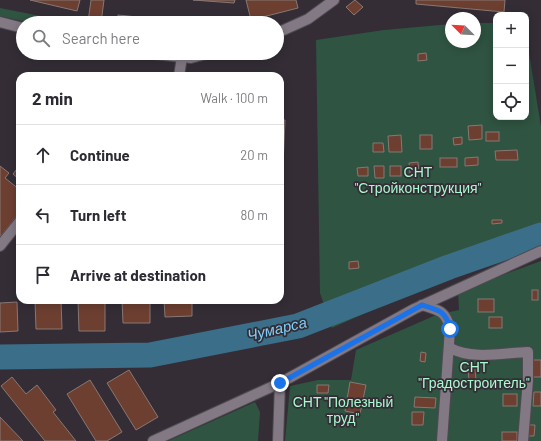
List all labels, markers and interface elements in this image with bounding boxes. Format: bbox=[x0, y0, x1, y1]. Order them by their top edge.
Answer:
north arrow bbox=[445, 12, 481, 48]
map controls bbox=[493, 12, 529, 120]
button: + bbox=[493, 12, 529, 48]
search box bbox=[16, 16, 284, 60]
icon: search bbox=[30, 27, 52, 49]
text: Search here bbox=[62, 29, 140, 47]
button: − bbox=[493, 48, 529, 84]
button: locate bbox=[493, 84, 529, 120]
text: 2 min bbox=[32, 88, 73, 108]
text: Walk · 100 m bbox=[201, 90, 268, 106]
icon: ahead bbox=[32, 144, 54, 166]
text: Continue bbox=[70, 146, 130, 164]
text: 20 m bbox=[240, 147, 268, 163]
park label: СНТ "Стройконструкция" bbox=[355, 163, 482, 196]
icon: left bbox=[32, 204, 54, 226]
text: Turn left bbox=[70, 206, 126, 224]
text: 80 m bbox=[241, 207, 268, 223]
icon: arrive bbox=[32, 264, 54, 286]
text: Arrive at destination bbox=[70, 266, 206, 284]
water label: Чумарса bbox=[245, 312, 308, 344]
route start bbox=[441, 320, 459, 338]
park label: СНТ "Градостроитель" bbox=[418, 358, 530, 391]
route end bbox=[271, 374, 289, 392]
park label: СНТ "Полезный труд" bbox=[293, 393, 393, 426]

